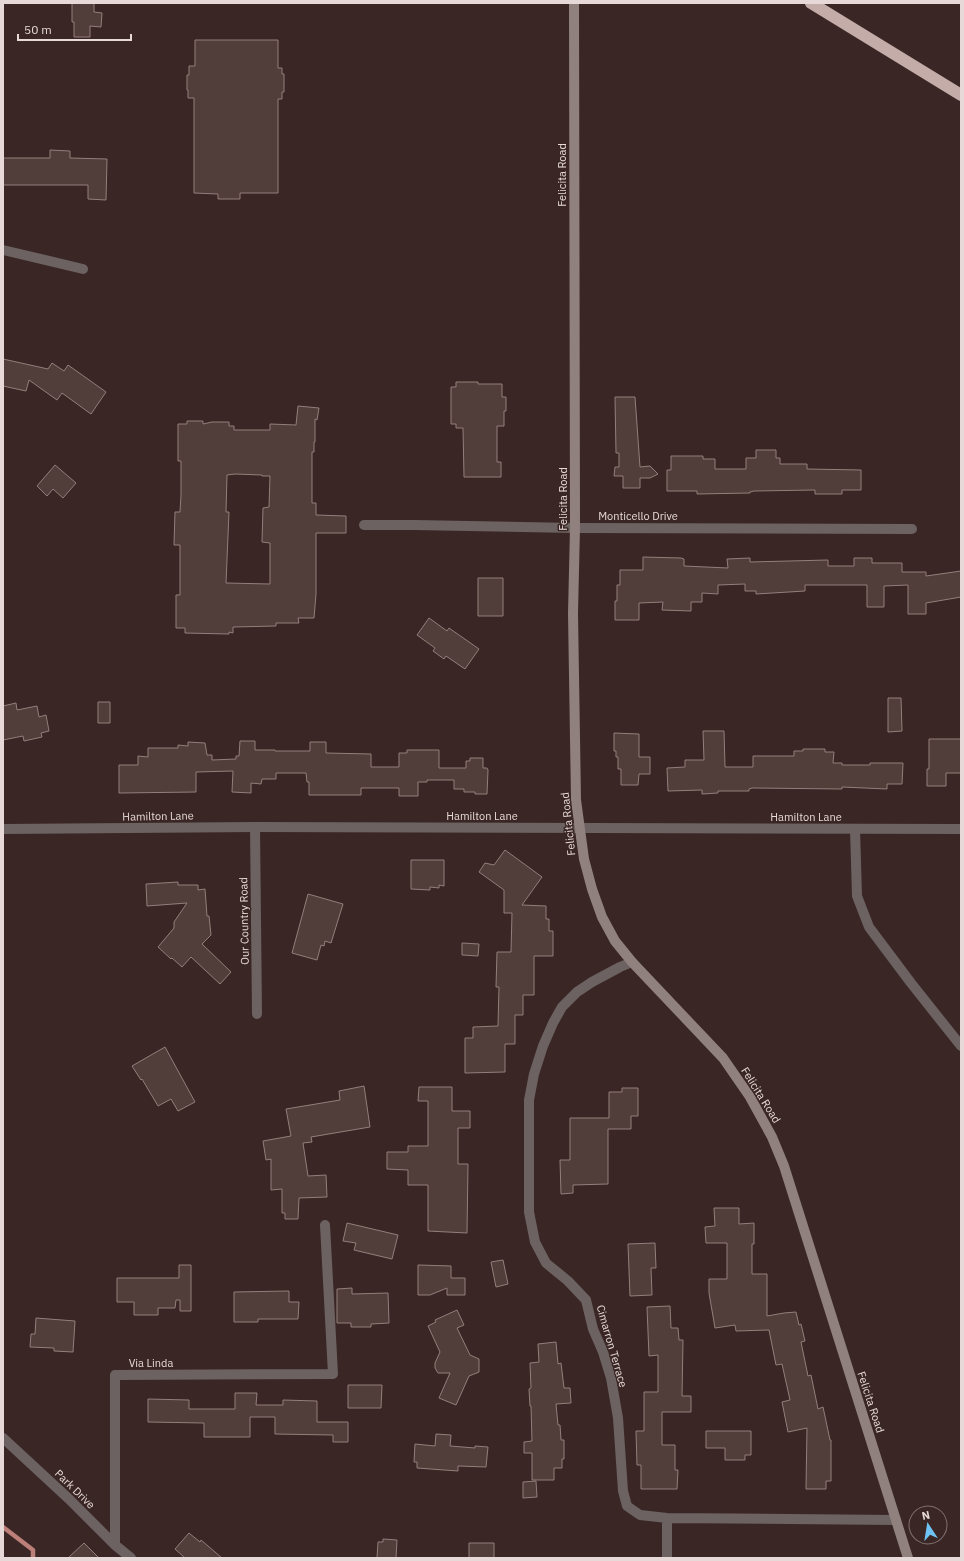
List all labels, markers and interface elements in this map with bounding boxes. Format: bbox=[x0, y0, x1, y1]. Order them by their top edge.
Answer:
scale bar bbox=[18, 16, 131, 42]
text: 50 m bbox=[24, 22, 52, 37]
street label: Felicita Road bbox=[555, 143, 569, 207]
street label: Felicita Road bbox=[556, 467, 570, 531]
street label: Monticello Drive bbox=[598, 509, 678, 523]
street label: Felicita Road bbox=[558, 792, 578, 856]
street label: Hamilton Lane bbox=[122, 808, 194, 824]
street label: Hamilton Lane bbox=[446, 809, 518, 823]
street label: Hamilton Lane bbox=[770, 810, 842, 824]
street label: Our Country Road bbox=[236, 877, 252, 965]
street label: Felicita Road bbox=[738, 1064, 784, 1126]
street label: Cimarron Terrace bbox=[594, 1303, 630, 1389]
street label: Via Linda bbox=[129, 1356, 173, 1370]
street label: Felicita Road bbox=[855, 1370, 887, 1434]
street label: Park Drive bbox=[52, 1466, 98, 1512]
north arrow bbox=[908, 1505, 948, 1545]
text: N bbox=[921, 1508, 931, 1523]

